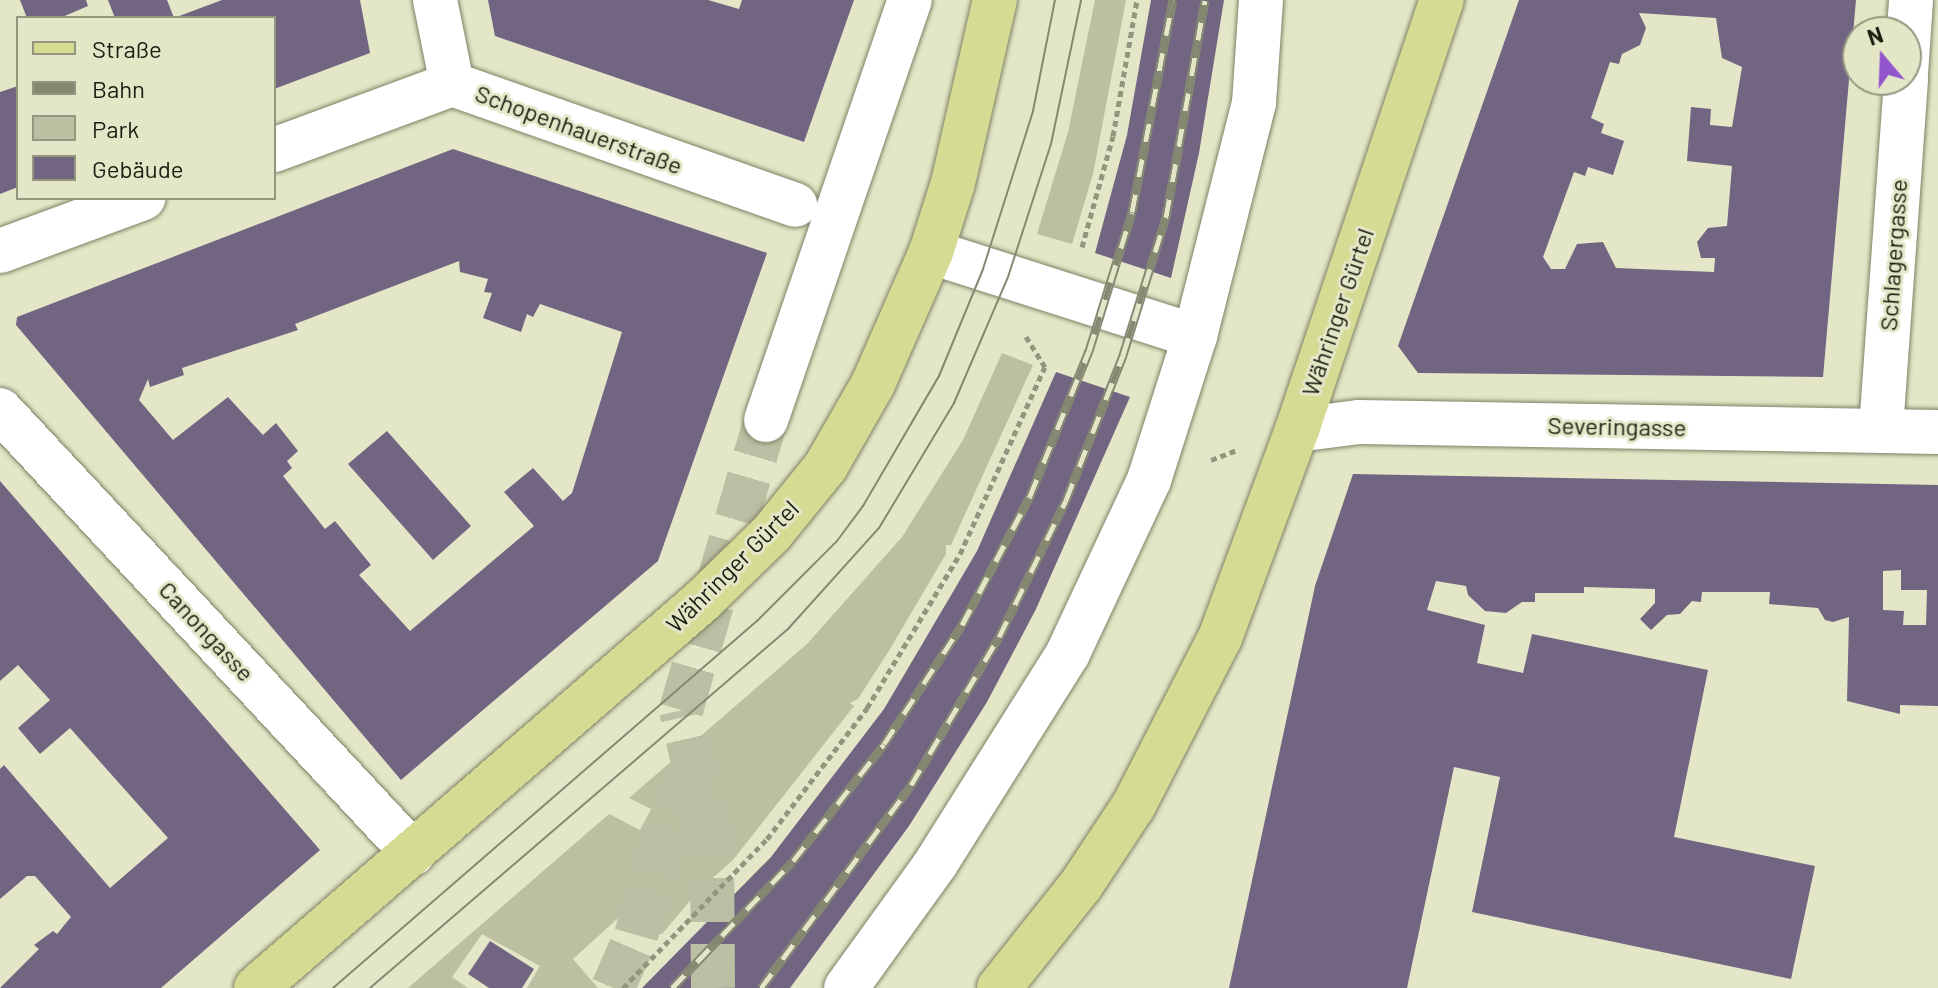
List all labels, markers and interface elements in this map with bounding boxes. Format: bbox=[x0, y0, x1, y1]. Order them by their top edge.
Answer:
legend bbox=[16, 16, 276, 200]
north arrow bbox=[1842, 16, 1922, 96]
text: N bbox=[1864, 21, 1886, 50]
text: Straße bbox=[92, 34, 162, 63]
text: Bahn bbox=[92, 74, 145, 103]
street label: Schopenhauerstraße bbox=[472, 78, 686, 180]
text: Park bbox=[92, 114, 139, 143]
text: Gebäude bbox=[92, 154, 184, 183]
street label: Schlagergasse bbox=[1873, 178, 1913, 332]
street label: Währinger Gürtel bbox=[1295, 224, 1379, 400]
street label: Severingasse bbox=[1547, 410, 1687, 442]
street label: Währinger Gürtel bbox=[660, 494, 804, 638]
street label: Canongasse bbox=[153, 575, 261, 687]

